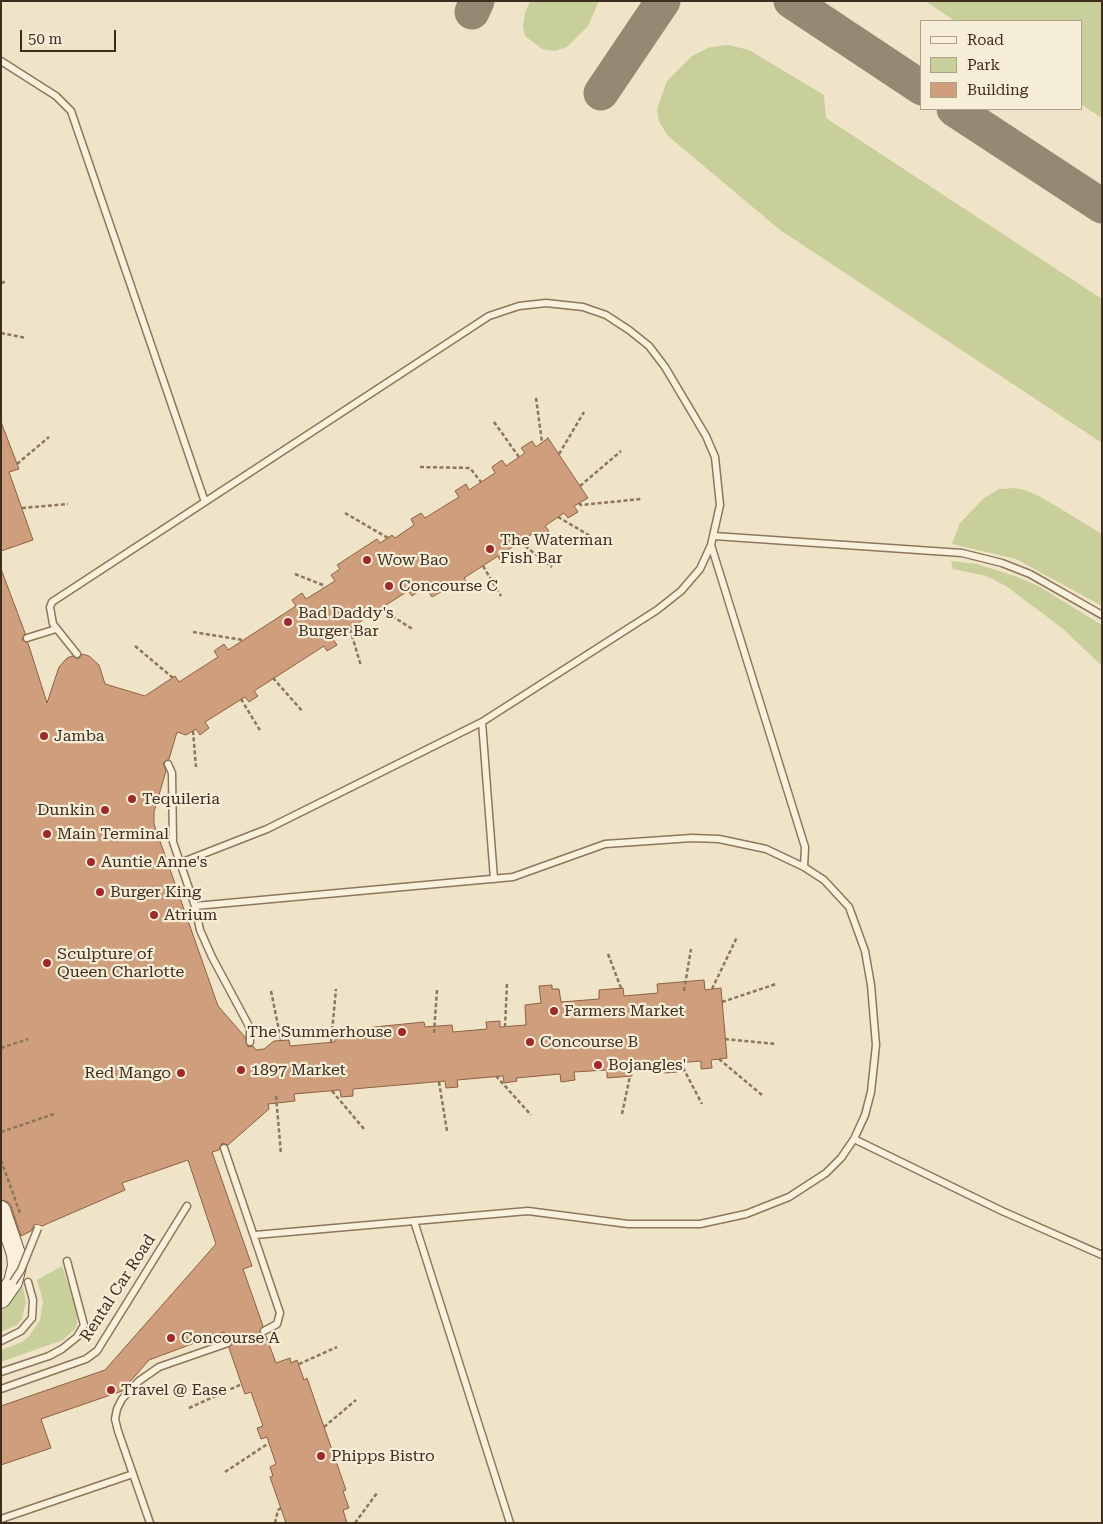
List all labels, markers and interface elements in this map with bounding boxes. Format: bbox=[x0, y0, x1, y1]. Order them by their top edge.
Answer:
scale bar bbox=[22, 20, 119, 52]
legend bbox=[920, 20, 1083, 110]
text: 50 m bbox=[28, 30, 62, 48]
text: Road bbox=[967, 31, 1004, 49]
text: Park bbox=[967, 56, 1000, 74]
text: Building bbox=[967, 81, 1028, 99]
place label: The Waterman Fish Bar bbox=[500, 530, 613, 568]
marker: The Waterman Fish Bar bbox=[484, 543, 496, 555]
place label: Wow Bao bbox=[377, 550, 448, 570]
marker: Wow Bao bbox=[361, 554, 373, 566]
place label: Concourse C bbox=[399, 576, 498, 596]
marker: Concourse C bbox=[383, 580, 395, 592]
place label: Bad Daddy's Burger Bar bbox=[298, 603, 394, 641]
marker: Bad Daddy's Burger Bar bbox=[282, 616, 294, 628]
place label: Jamba bbox=[54, 726, 104, 746]
marker: Jamba bbox=[38, 730, 50, 742]
place label: Tequileria bbox=[142, 789, 220, 809]
marker: Tequileria bbox=[126, 793, 138, 805]
place label: Dunkin bbox=[37, 800, 95, 820]
marker: Dunkin bbox=[99, 804, 111, 816]
place label: Main Terminal bbox=[57, 824, 169, 844]
marker: Main Terminal bbox=[41, 828, 53, 840]
place label: Auntie Anne's bbox=[101, 852, 207, 872]
marker: Auntie Anne's bbox=[85, 856, 97, 868]
place label: Burger King bbox=[110, 882, 201, 902]
marker: Burger King bbox=[94, 886, 106, 898]
place label: Atrium bbox=[164, 905, 217, 925]
marker: Atrium bbox=[148, 909, 160, 921]
place label: Sculpture of Queen Charlotte bbox=[57, 944, 184, 982]
marker: Sculpture of Queen Charlotte bbox=[41, 957, 53, 969]
place label: Farmers Market bbox=[564, 1001, 684, 1021]
marker: Farmers Market bbox=[548, 1005, 560, 1017]
place label: The Summerhouse bbox=[247, 1022, 392, 1042]
marker: The Summerhouse bbox=[396, 1026, 408, 1038]
place label: Concourse B bbox=[540, 1032, 638, 1052]
marker: Concourse B bbox=[524, 1036, 536, 1048]
place label: Bojangles' bbox=[608, 1055, 686, 1075]
marker: Bojangles' bbox=[592, 1059, 604, 1071]
place label: 1897 Market bbox=[251, 1060, 346, 1080]
place label: Red Mango bbox=[84, 1063, 171, 1083]
marker: 1897 Market bbox=[235, 1064, 247, 1076]
marker: Red Mango bbox=[175, 1067, 187, 1079]
street label: Rental Car Road bbox=[76, 1231, 160, 1345]
place label: Concourse A bbox=[181, 1328, 280, 1348]
marker: Concourse A bbox=[165, 1332, 177, 1344]
place label: Travel @ Ease bbox=[121, 1380, 227, 1400]
marker: Travel @ Ease bbox=[105, 1384, 117, 1396]
place label: Phipps Bistro bbox=[331, 1446, 435, 1466]
marker: Phipps Bistro bbox=[315, 1450, 327, 1462]

